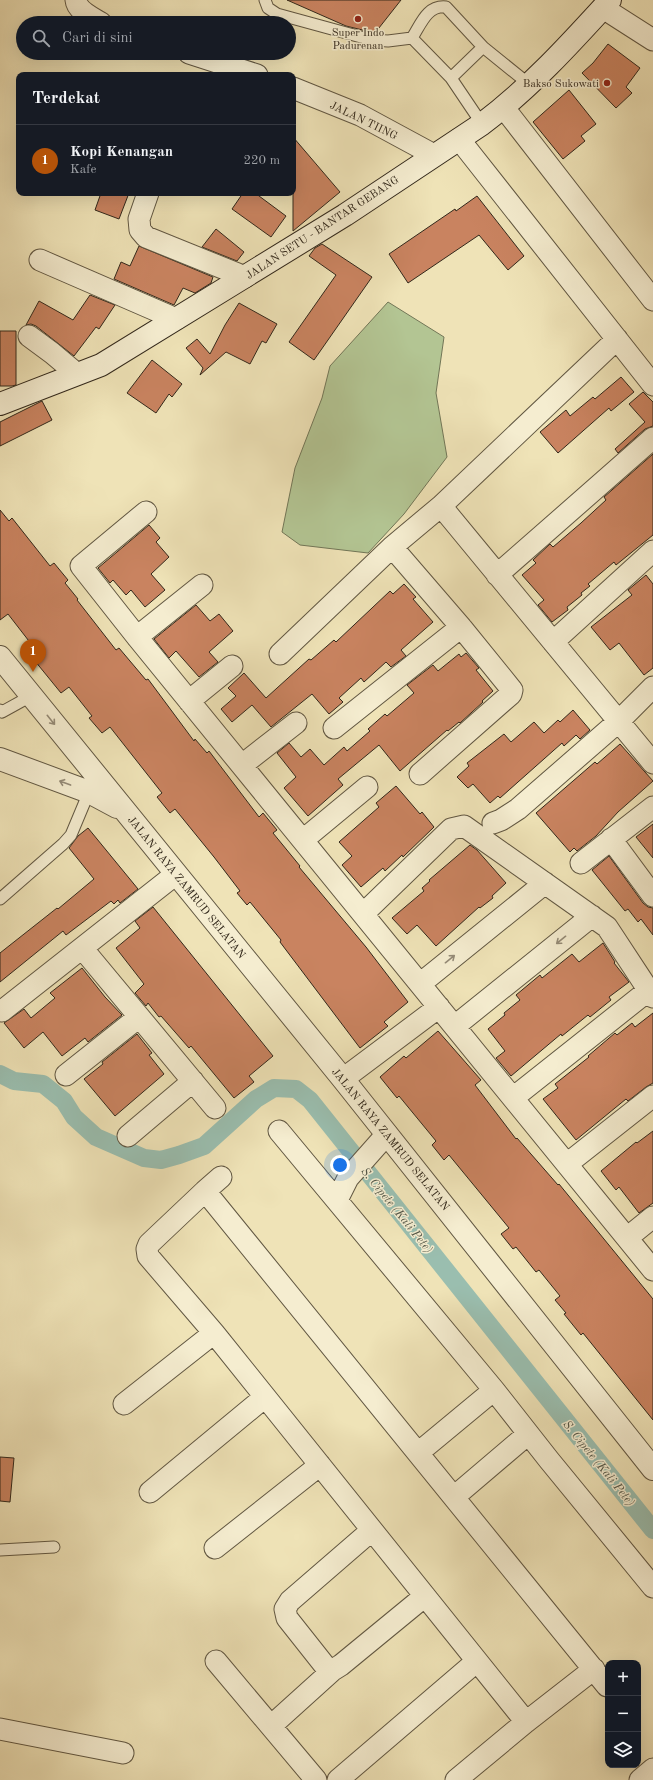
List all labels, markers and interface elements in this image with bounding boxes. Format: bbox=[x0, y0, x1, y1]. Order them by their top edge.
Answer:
marker: Super Indo Padurenan bbox=[353, 14, 363, 24]
search box bbox=[16, 16, 296, 60]
icon: search bbox=[30, 27, 52, 49]
place label: Super Indo Padurenan bbox=[332, 28, 384, 52]
text: Cari di sini bbox=[62, 31, 133, 46]
marker: Bakso Sukowati bbox=[602, 78, 612, 88]
place label: Bakso Sukowati bbox=[523, 79, 599, 90]
text: Terdekat bbox=[32, 90, 100, 107]
street label: JALAN TIING bbox=[328, 100, 399, 143]
text: Kopi Kenangan bbox=[70, 145, 173, 160]
text: 1 bbox=[41, 154, 49, 167]
text: 220 m bbox=[243, 154, 280, 167]
text: Kafe bbox=[70, 163, 97, 176]
street label: JALAN SETU - BANTAR GEBANG bbox=[244, 175, 401, 282]
pin: 1 bbox=[20, 639, 46, 672]
one-way arrow bbox=[47, 715, 56, 726]
one-way arrow bbox=[59, 778, 71, 786]
street label: JALAN RAYA ZAMRUD SELATAN bbox=[125, 815, 247, 962]
one-way arrow bbox=[556, 936, 567, 945]
one-way arrow bbox=[445, 955, 456, 964]
street label: JALAN RAYA ZAMRUD SELATAN bbox=[329, 1067, 451, 1214]
your location bbox=[330, 1155, 350, 1175]
water label: S. Cipete (Kali Pete) bbox=[358, 1165, 435, 1256]
water label: S. Cipete (Kali Pete) bbox=[560, 1418, 637, 1509]
map controls bbox=[605, 1660, 641, 1768]
button: + bbox=[605, 1660, 641, 1696]
button: − bbox=[605, 1696, 641, 1732]
button: layers bbox=[605, 1732, 641, 1768]

